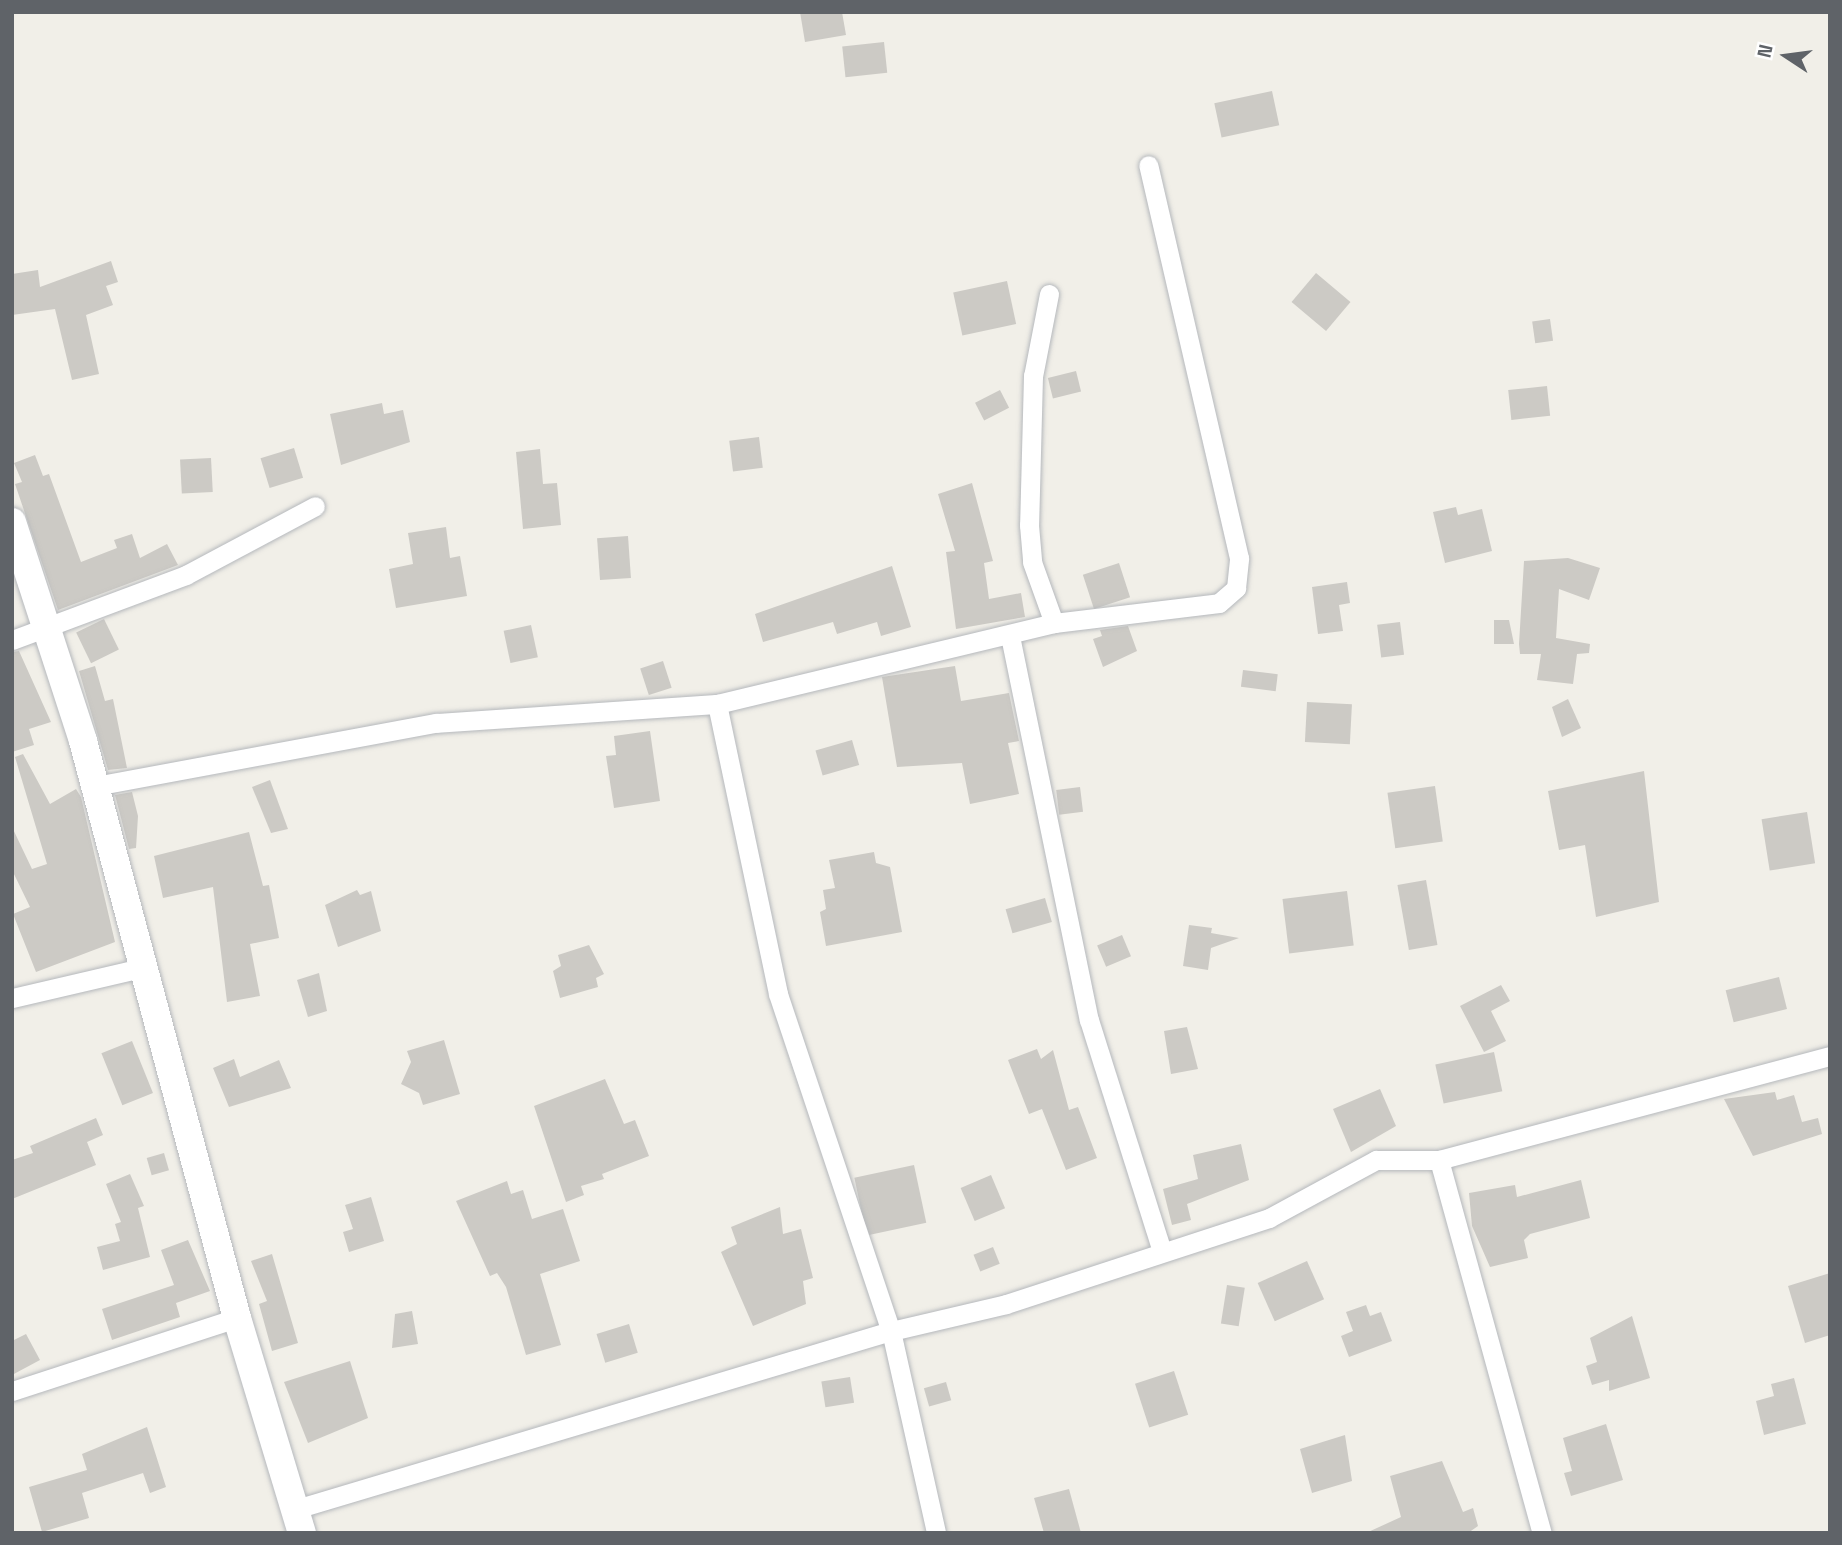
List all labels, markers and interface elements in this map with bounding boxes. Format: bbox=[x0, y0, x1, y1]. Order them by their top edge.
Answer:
north arrow bbox=[1751, 21, 1821, 91]
text: N bbox=[1751, 42, 1779, 60]

